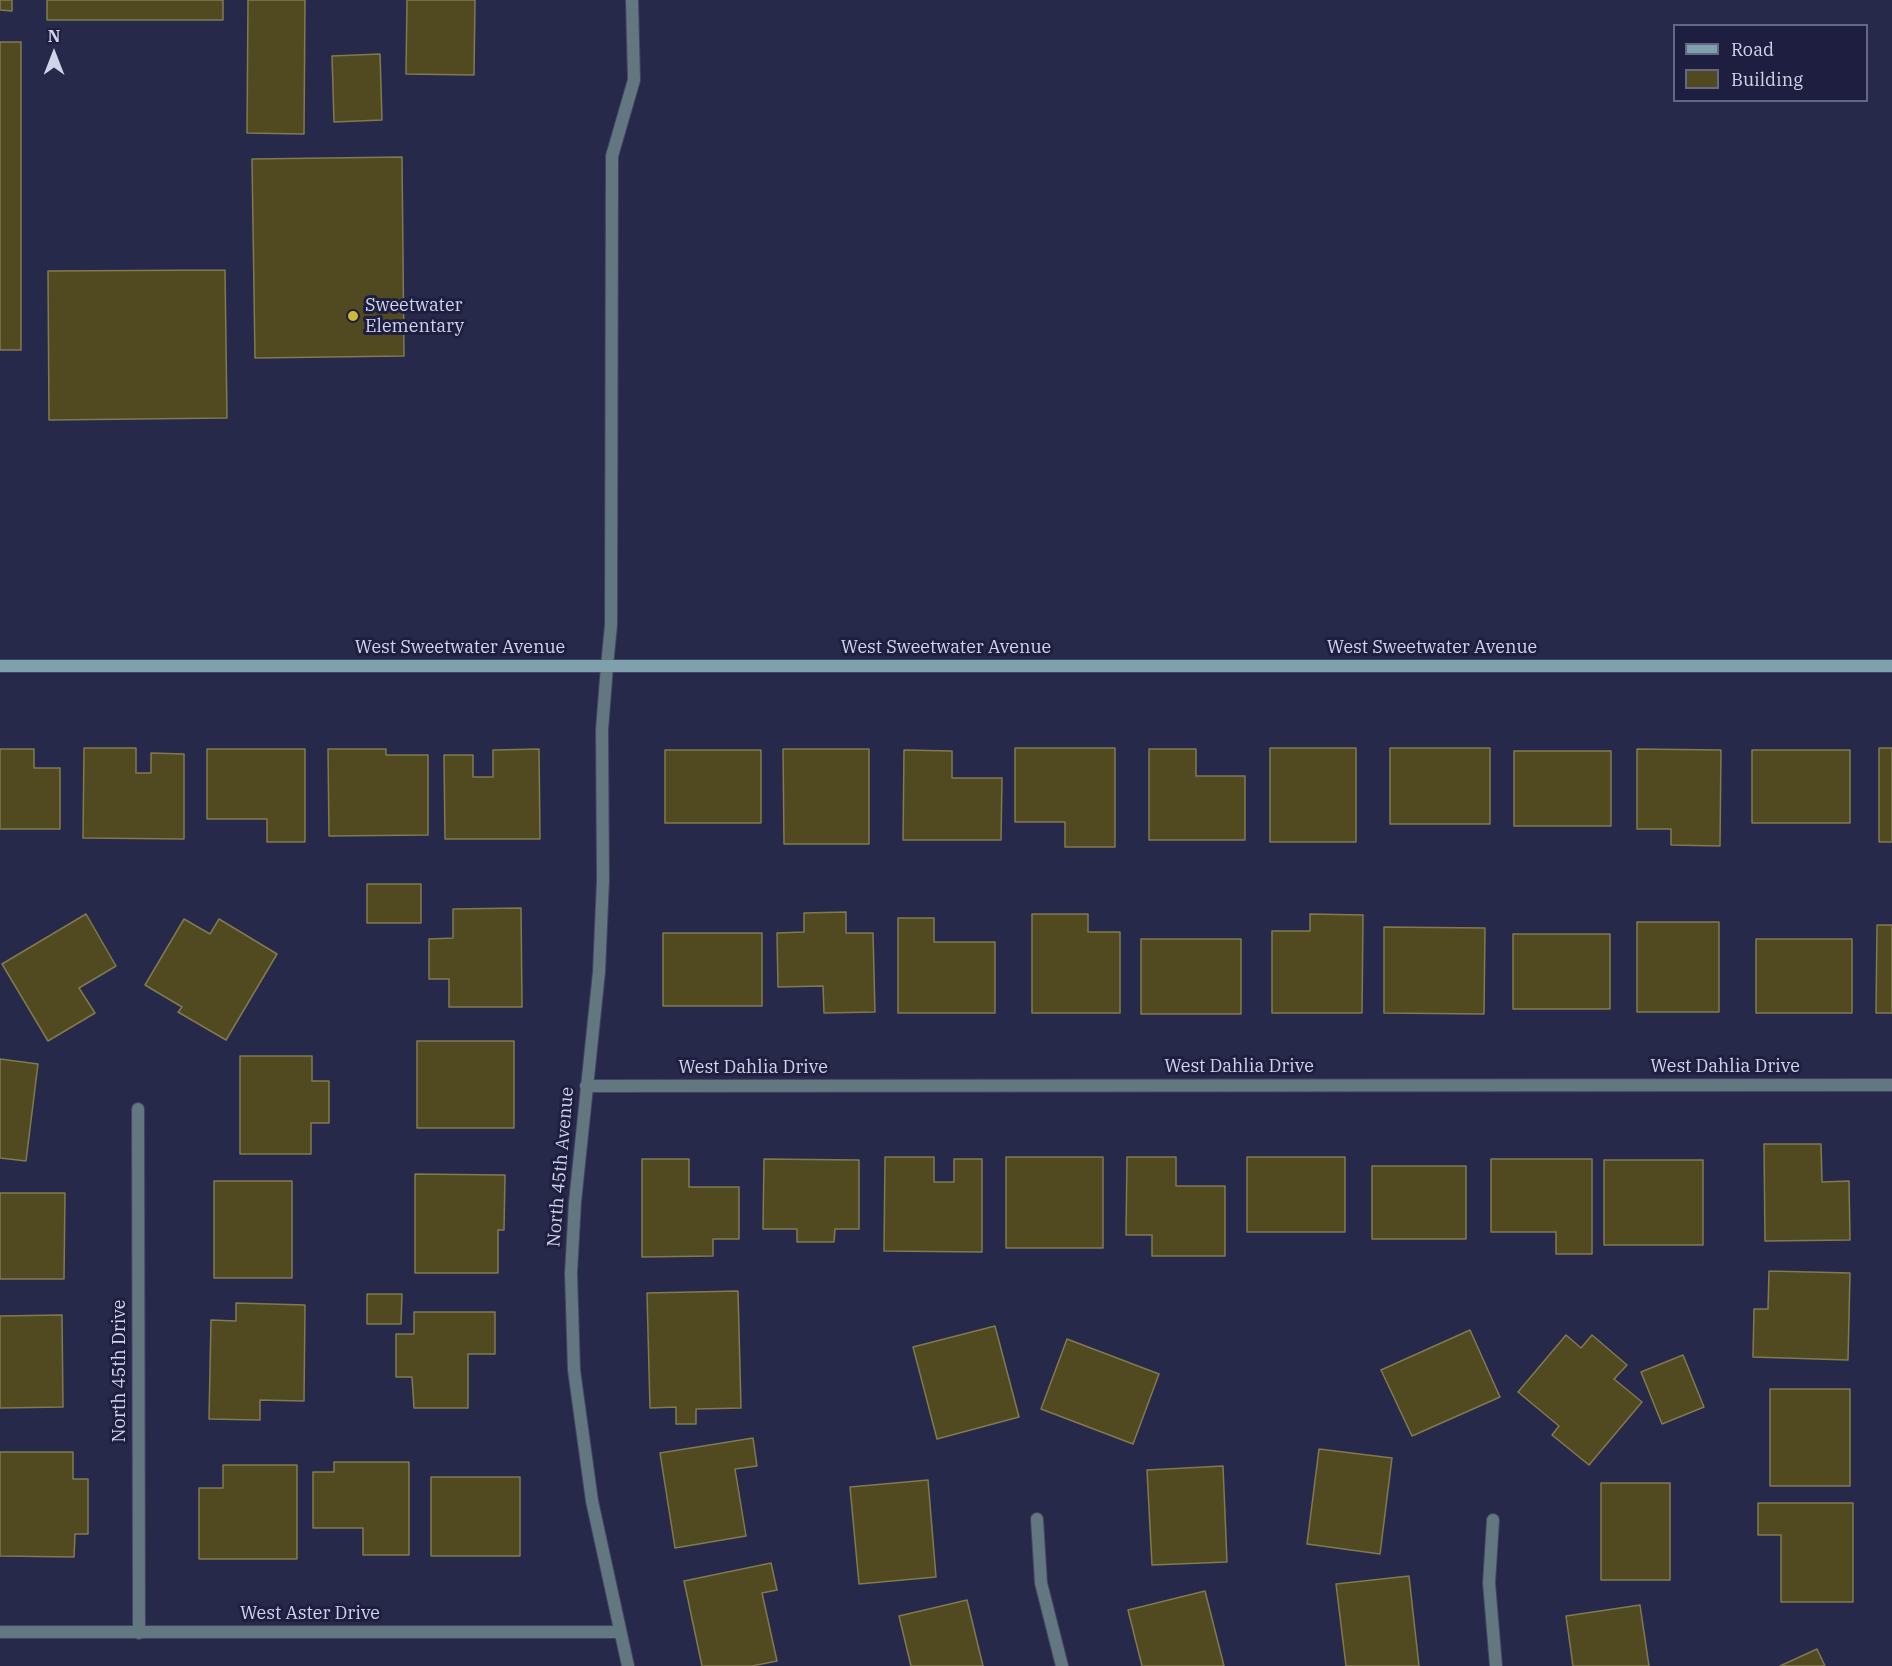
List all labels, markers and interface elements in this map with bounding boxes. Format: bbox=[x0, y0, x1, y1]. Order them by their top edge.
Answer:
north arrow bbox=[24, 24, 84, 84]
legend bbox=[1673, 24, 1868, 102]
text: N bbox=[48, 26, 60, 46]
text: Road bbox=[1731, 38, 1774, 61]
text: Building bbox=[1731, 68, 1803, 91]
place label: Sweetwater Elementary bbox=[365, 295, 464, 338]
marker: Sweetwater Elementary bbox=[346, 309, 360, 323]
street label: West Sweetwater Avenue bbox=[355, 637, 565, 659]
street label: West Sweetwater Avenue bbox=[841, 637, 1051, 659]
street label: West Sweetwater Avenue bbox=[1327, 637, 1537, 659]
street label: West Dahlia Drive bbox=[1164, 1056, 1314, 1078]
street label: West Dahlia Drive bbox=[1650, 1056, 1800, 1078]
street label: West Dahlia Drive bbox=[678, 1057, 828, 1079]
street label: North 45th Avenue bbox=[543, 1086, 579, 1248]
street label: North 45th Drive bbox=[109, 1300, 131, 1442]
street label: West Aster Drive bbox=[240, 1603, 380, 1625]

